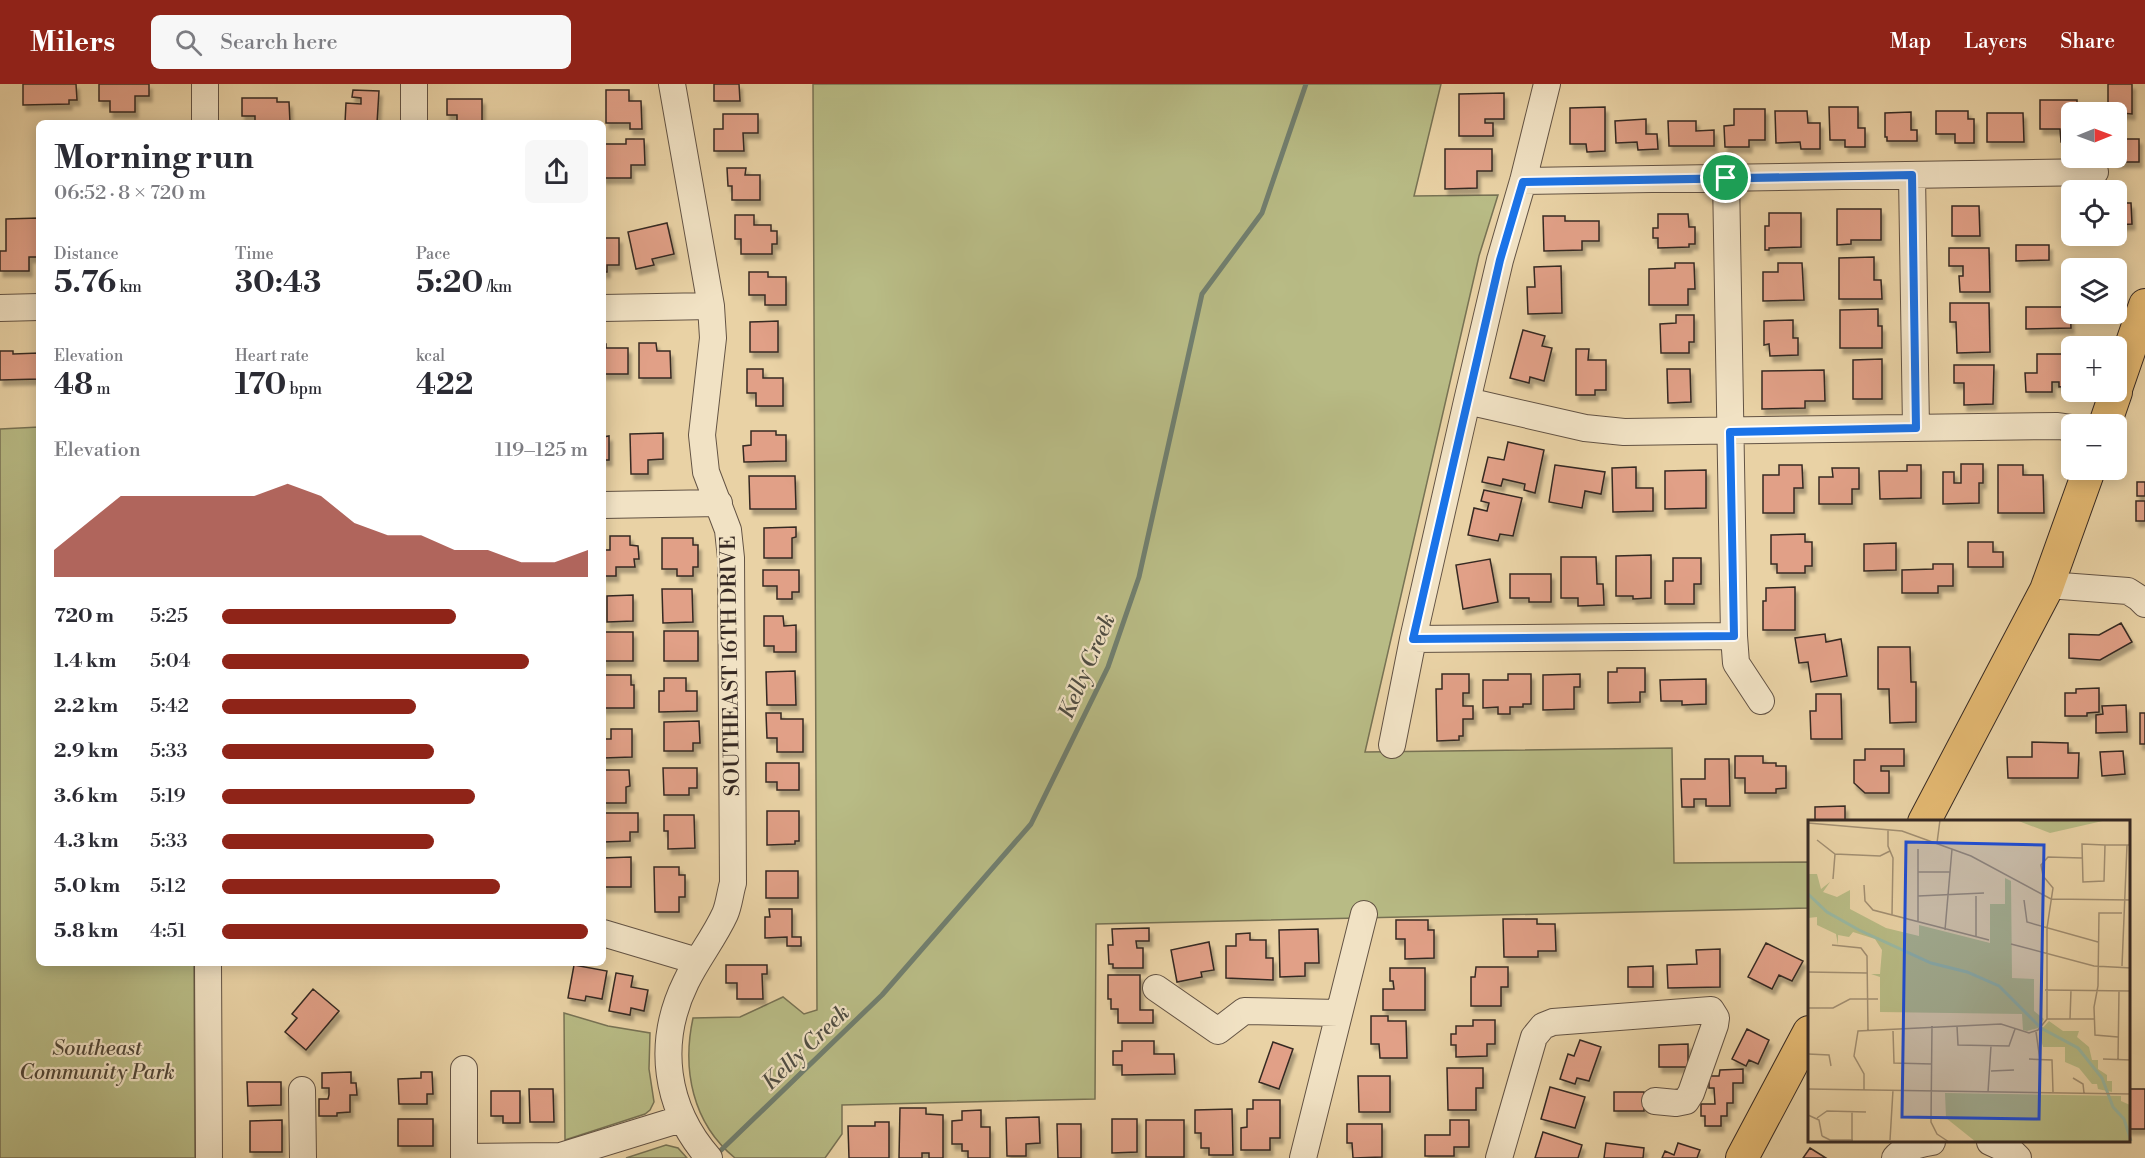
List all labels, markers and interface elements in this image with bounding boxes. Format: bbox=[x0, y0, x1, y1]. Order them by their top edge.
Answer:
search box bbox=[151, 15, 571, 69]
text: Milers bbox=[30, 25, 115, 60]
icon: search bbox=[172, 26, 205, 59]
text: Search here bbox=[220, 29, 338, 56]
text: Map bbox=[1890, 29, 1931, 55]
text: Layers bbox=[1964, 29, 2027, 55]
text: Share bbox=[2060, 29, 2115, 55]
north arrow bbox=[2061, 102, 2127, 168]
map controls bbox=[2061, 102, 2127, 480]
text: Morning run bbox=[54, 138, 254, 179]
button: share bbox=[525, 140, 588, 203]
pin bbox=[1700, 152, 1751, 203]
icon: arrive bbox=[1709, 161, 1742, 194]
button: locate bbox=[2061, 180, 2127, 246]
text: 06:52 · 8 × 720 m bbox=[54, 181, 206, 206]
text: Distance bbox=[54, 244, 119, 264]
text: Time bbox=[235, 244, 274, 264]
text: Pace bbox=[416, 244, 450, 264]
button: layers bbox=[2061, 258, 2127, 324]
text: 5.76 bbox=[54, 264, 116, 302]
text: 30:43 bbox=[235, 264, 321, 302]
text: 5:20 bbox=[416, 264, 483, 302]
text: km bbox=[116, 277, 142, 297]
text: /km bbox=[483, 277, 512, 297]
button: + bbox=[2061, 336, 2127, 402]
text: Elevation bbox=[54, 346, 123, 366]
text: Heart rate bbox=[235, 346, 309, 366]
text: kcal bbox=[416, 346, 445, 366]
text: 48 bbox=[54, 366, 93, 404]
text: 170 bbox=[235, 366, 286, 404]
text: 422 bbox=[416, 366, 474, 404]
text: m bbox=[93, 379, 111, 399]
text: bpm bbox=[286, 379, 322, 399]
button: − bbox=[2061, 414, 2127, 480]
text: Elevation bbox=[54, 438, 141, 463]
text: 119–125 m bbox=[495, 438, 588, 463]
street label: SOUTHEAST 16TH DRIVE bbox=[716, 535, 746, 797]
text: 720 m bbox=[54, 604, 114, 629]
text: 5:25 bbox=[150, 604, 188, 629]
water label: Kelly Creek bbox=[1053, 610, 1122, 723]
text: 1.4 km bbox=[54, 649, 116, 674]
text: 5:04 bbox=[150, 649, 191, 674]
text: 2.2 km bbox=[54, 694, 118, 719]
text: 5:42 bbox=[150, 694, 189, 719]
text: 2.9 km bbox=[54, 739, 118, 764]
text: 5:33 bbox=[150, 739, 188, 764]
text: 3.6 km bbox=[54, 784, 118, 809]
text: 5:19 bbox=[150, 784, 186, 809]
inset map bbox=[1808, 820, 2130, 1143]
text: 4.3 km bbox=[54, 829, 119, 854]
text: 5:33 bbox=[150, 829, 188, 854]
text: 5.0 km bbox=[54, 874, 120, 899]
text: 5:12 bbox=[150, 874, 186, 899]
text: 5.8 km bbox=[54, 919, 118, 944]
text: 4:51 bbox=[150, 919, 186, 944]
water label: Kelly Creek bbox=[756, 1000, 856, 1097]
park label: Southeast Community Park bbox=[19, 1036, 175, 1086]

